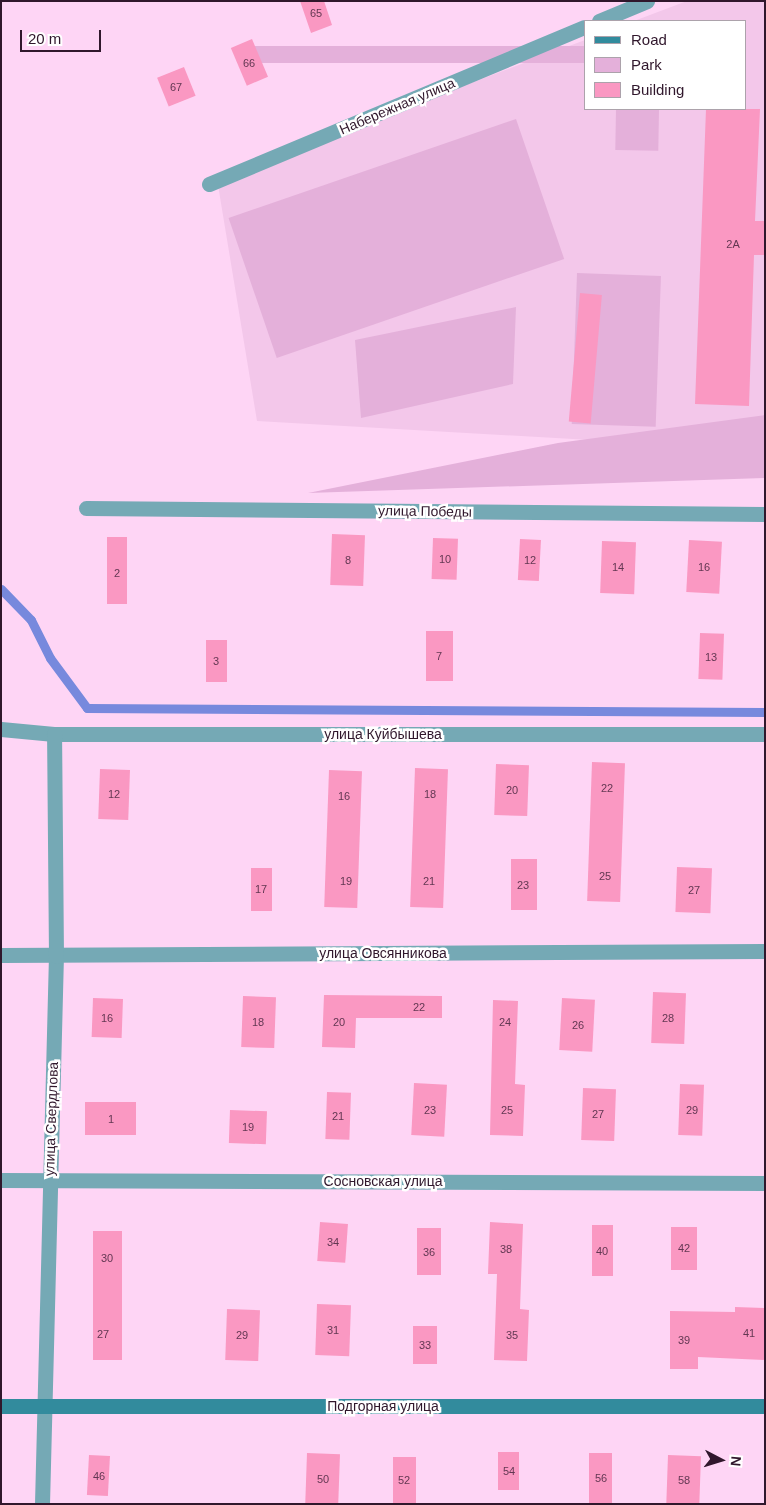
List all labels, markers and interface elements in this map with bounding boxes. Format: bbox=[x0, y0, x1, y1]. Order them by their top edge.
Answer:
house number: 65 bbox=[310, 6, 322, 20]
scale bar bbox=[22, 20, 104, 52]
legend bbox=[584, 20, 746, 110]
text: 20 m bbox=[28, 30, 61, 47]
text: Road bbox=[631, 31, 667, 48]
house number: 66 bbox=[243, 56, 255, 70]
text: Park bbox=[631, 56, 662, 73]
street label: Набережная улица bbox=[337, 74, 457, 138]
house number: 67 bbox=[170, 80, 182, 94]
text: Building bbox=[631, 81, 684, 98]
house number: 2А bbox=[726, 237, 740, 251]
street label: улица Победы bbox=[378, 502, 472, 520]
house number: 10 bbox=[439, 552, 451, 566]
house number: 8 bbox=[345, 553, 351, 567]
house number: 12 bbox=[524, 553, 536, 567]
house number: 14 bbox=[612, 560, 624, 574]
house number: 16 bbox=[698, 560, 710, 574]
house number: 2 bbox=[114, 566, 120, 580]
house number: 7 bbox=[436, 649, 442, 663]
house number: 13 bbox=[705, 650, 717, 664]
house number: 3 bbox=[213, 654, 219, 668]
street label: улица Куйбышева bbox=[324, 726, 442, 742]
house number: 22 bbox=[601, 781, 613, 795]
house number: 20 bbox=[506, 783, 518, 797]
house number: 12 bbox=[108, 787, 120, 801]
house number: 18 bbox=[424, 787, 436, 801]
house number: 16 bbox=[338, 789, 350, 803]
house number: 25 bbox=[599, 869, 611, 883]
house number: 19 bbox=[340, 874, 352, 888]
house number: 21 bbox=[423, 874, 435, 888]
house number: 23 bbox=[517, 878, 529, 892]
house number: 17 bbox=[255, 882, 267, 896]
house number: 27 bbox=[688, 883, 700, 897]
street label: улица Овсянникова bbox=[319, 945, 447, 961]
house number: 22 bbox=[413, 1000, 425, 1014]
house number: 16 bbox=[101, 1011, 113, 1025]
house number: 28 bbox=[662, 1011, 674, 1025]
house number: 18 bbox=[252, 1015, 264, 1029]
house number: 20 bbox=[333, 1015, 345, 1029]
house number: 24 bbox=[499, 1015, 511, 1029]
house number: 26 bbox=[572, 1018, 584, 1032]
street label: улица Свердлова bbox=[41, 1062, 61, 1176]
house number: 23 bbox=[424, 1103, 436, 1117]
house number: 25 bbox=[501, 1103, 513, 1117]
house number: 29 bbox=[686, 1103, 698, 1117]
house number: 27 bbox=[592, 1107, 604, 1121]
house number: 21 bbox=[332, 1109, 344, 1123]
house number: 1 bbox=[108, 1112, 114, 1126]
house number: 19 bbox=[242, 1120, 254, 1134]
street label: Сосновская улица bbox=[324, 1173, 442, 1189]
house number: 34 bbox=[327, 1235, 339, 1249]
house number: 42 bbox=[678, 1241, 690, 1255]
house number: 38 bbox=[500, 1242, 512, 1256]
house number: 40 bbox=[596, 1244, 608, 1258]
house number: 36 bbox=[423, 1245, 435, 1259]
house number: 30 bbox=[101, 1251, 113, 1265]
house number: 31 bbox=[327, 1323, 339, 1337]
house number: 41 bbox=[743, 1326, 755, 1340]
house number: 27 bbox=[97, 1327, 109, 1341]
house number: 29 bbox=[236, 1328, 248, 1342]
house number: 35 bbox=[506, 1328, 518, 1342]
house number: 39 bbox=[678, 1333, 690, 1347]
house number: 33 bbox=[419, 1338, 431, 1352]
street label: Подгорная улица bbox=[327, 1398, 439, 1414]
north arrow bbox=[696, 1435, 746, 1485]
text: N bbox=[728, 1456, 744, 1467]
house number: 54 bbox=[503, 1464, 515, 1478]
house number: 46 bbox=[93, 1469, 105, 1483]
house number: 56 bbox=[595, 1471, 607, 1485]
house number: 50 bbox=[317, 1472, 329, 1486]
house number: 52 bbox=[398, 1473, 410, 1487]
house number: 58 bbox=[678, 1473, 690, 1487]

